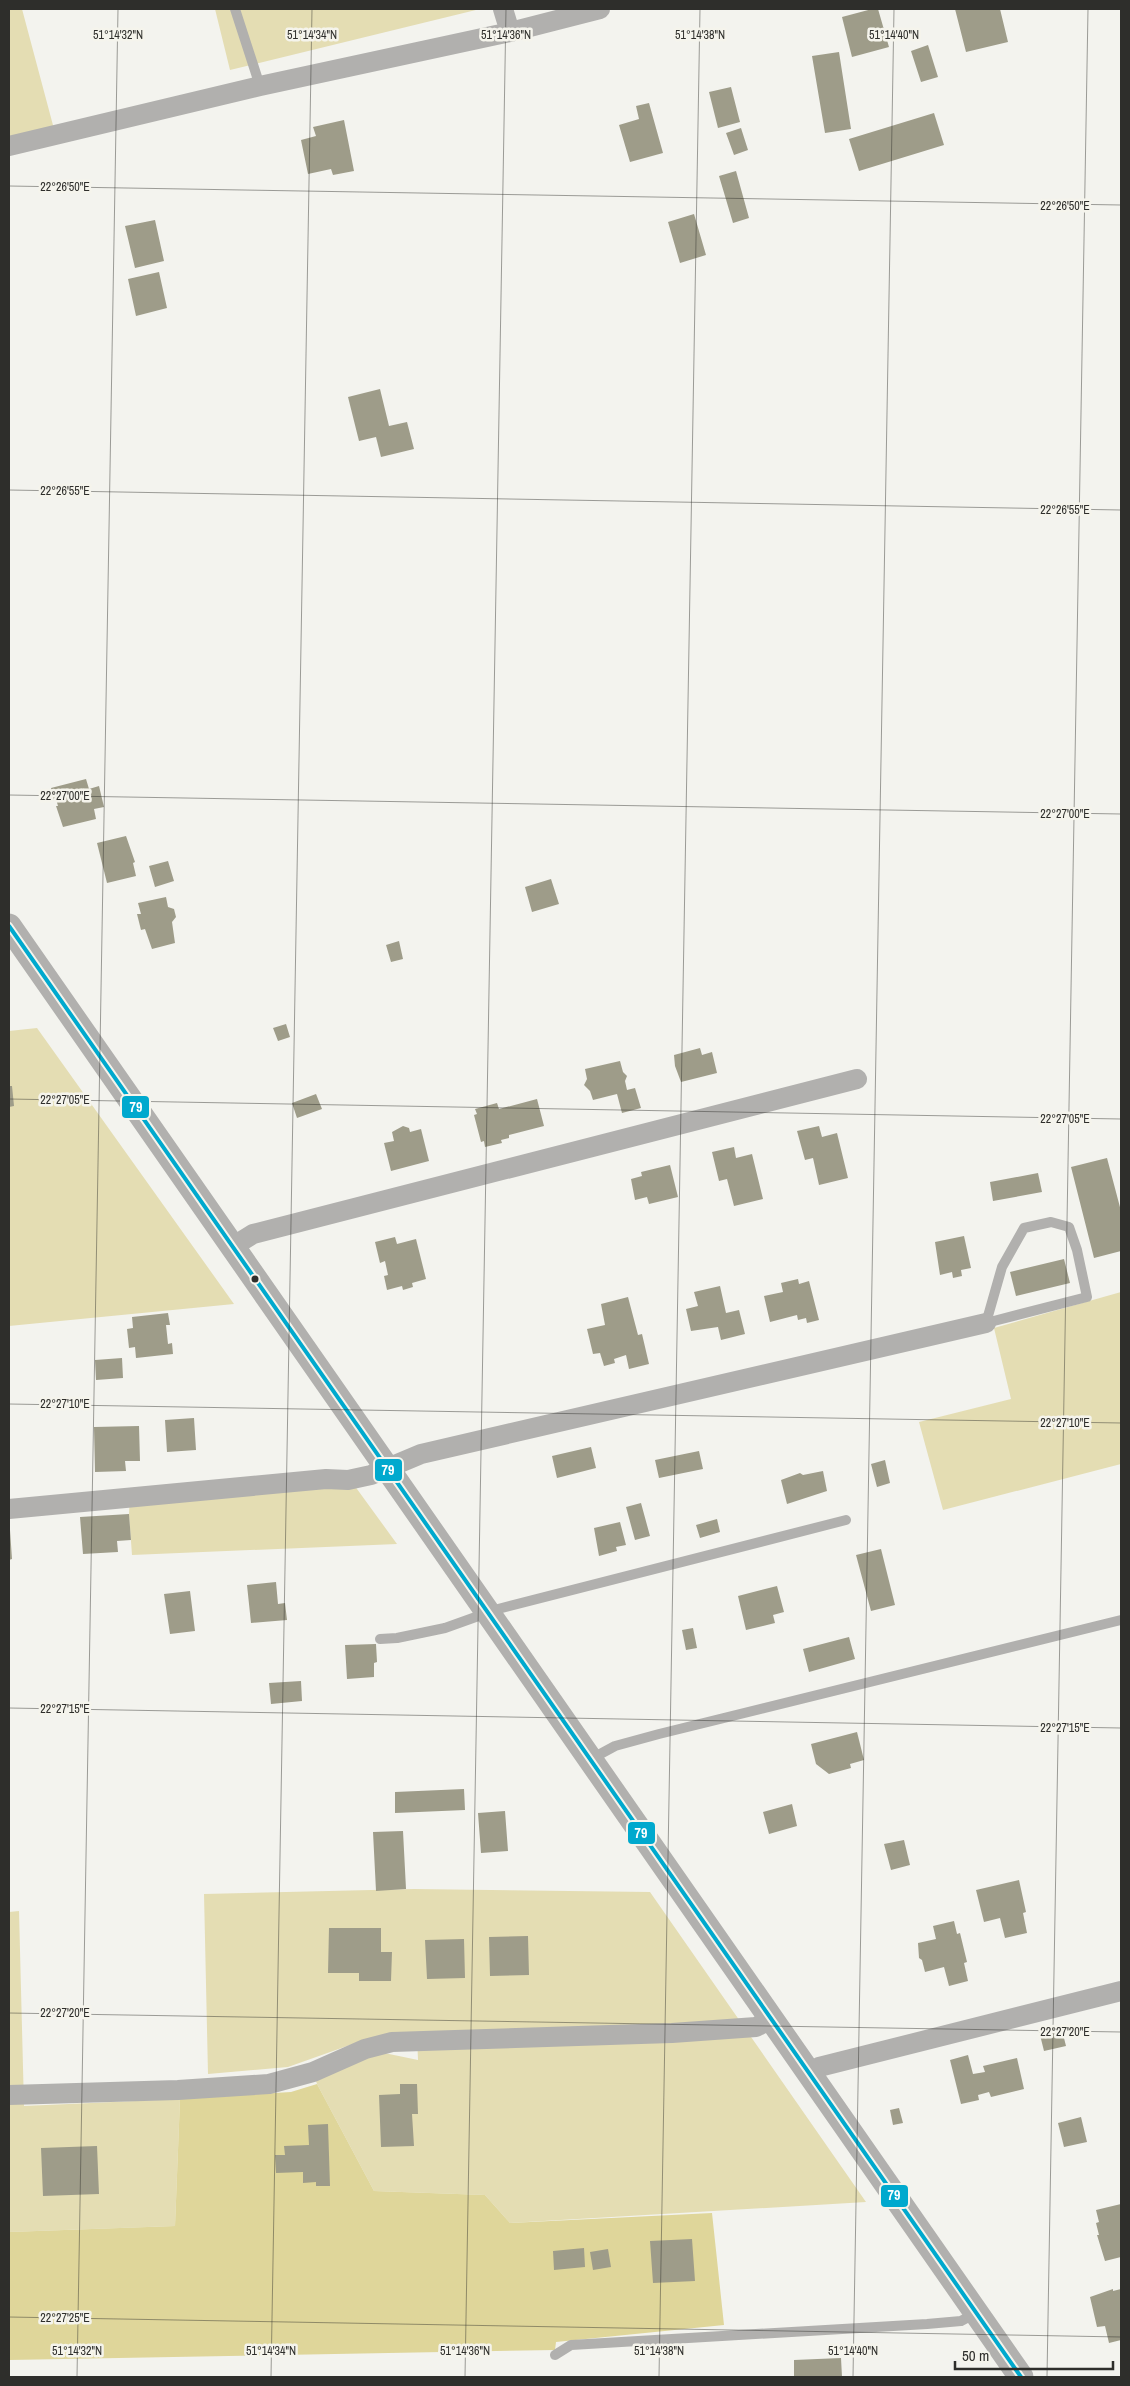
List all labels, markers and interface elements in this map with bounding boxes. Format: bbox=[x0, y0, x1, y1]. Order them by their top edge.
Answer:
text: 51°14'32"N bbox=[93, 27, 143, 43]
text: 51°14'34"N bbox=[287, 27, 337, 43]
text: 51°14'36"N bbox=[481, 27, 531, 43]
text: 51°14'38"N bbox=[675, 27, 725, 43]
text: 51°14'40"N bbox=[869, 27, 919, 43]
text: 22°26'50"E bbox=[40, 179, 90, 195]
text: 22°26'50"E bbox=[1040, 198, 1090, 214]
text: 22°26'55"E bbox=[40, 483, 90, 499]
text: 22°26'55"E bbox=[1040, 502, 1090, 518]
text: 22°27'00"E bbox=[40, 788, 90, 804]
text: 22°27'00"E bbox=[1040, 806, 1090, 822]
text: 22°27'05"E bbox=[40, 1092, 90, 1108]
line badge: 79 bbox=[121, 1095, 150, 1119]
text: 79 bbox=[130, 1098, 142, 1116]
text: 22°27'05"E bbox=[1040, 1111, 1090, 1127]
unlabelled marker bbox=[250, 1274, 260, 1284]
text: 22°27'10"E bbox=[40, 1396, 90, 1412]
text: 22°27'10"E bbox=[1040, 1415, 1090, 1431]
line badge: 79 bbox=[374, 1458, 403, 1482]
text: 79 bbox=[382, 1461, 394, 1479]
text: 22°27'15"E bbox=[40, 1701, 90, 1717]
text: 22°27'15"E bbox=[1040, 1720, 1090, 1736]
line badge: 79 bbox=[627, 1821, 656, 1845]
text: 79 bbox=[635, 1824, 647, 1842]
text: 22°27'20"E bbox=[40, 2005, 90, 2021]
text: 22°27'20"E bbox=[1040, 2024, 1090, 2040]
line badge: 79 bbox=[880, 2184, 909, 2208]
text: 79 bbox=[888, 2186, 900, 2204]
text: 22°27'25"E bbox=[40, 2310, 90, 2326]
scale bar bbox=[955, 2338, 1112, 2370]
text: 51°14'32"N bbox=[52, 2343, 102, 2359]
text: 51°14'34"N bbox=[246, 2343, 296, 2359]
text: 51°14'36"N bbox=[440, 2343, 490, 2359]
text: 51°14'38"N bbox=[634, 2343, 684, 2359]
text: 51°14'40"N bbox=[828, 2343, 878, 2359]
text: 50 m bbox=[962, 2345, 989, 2366]

